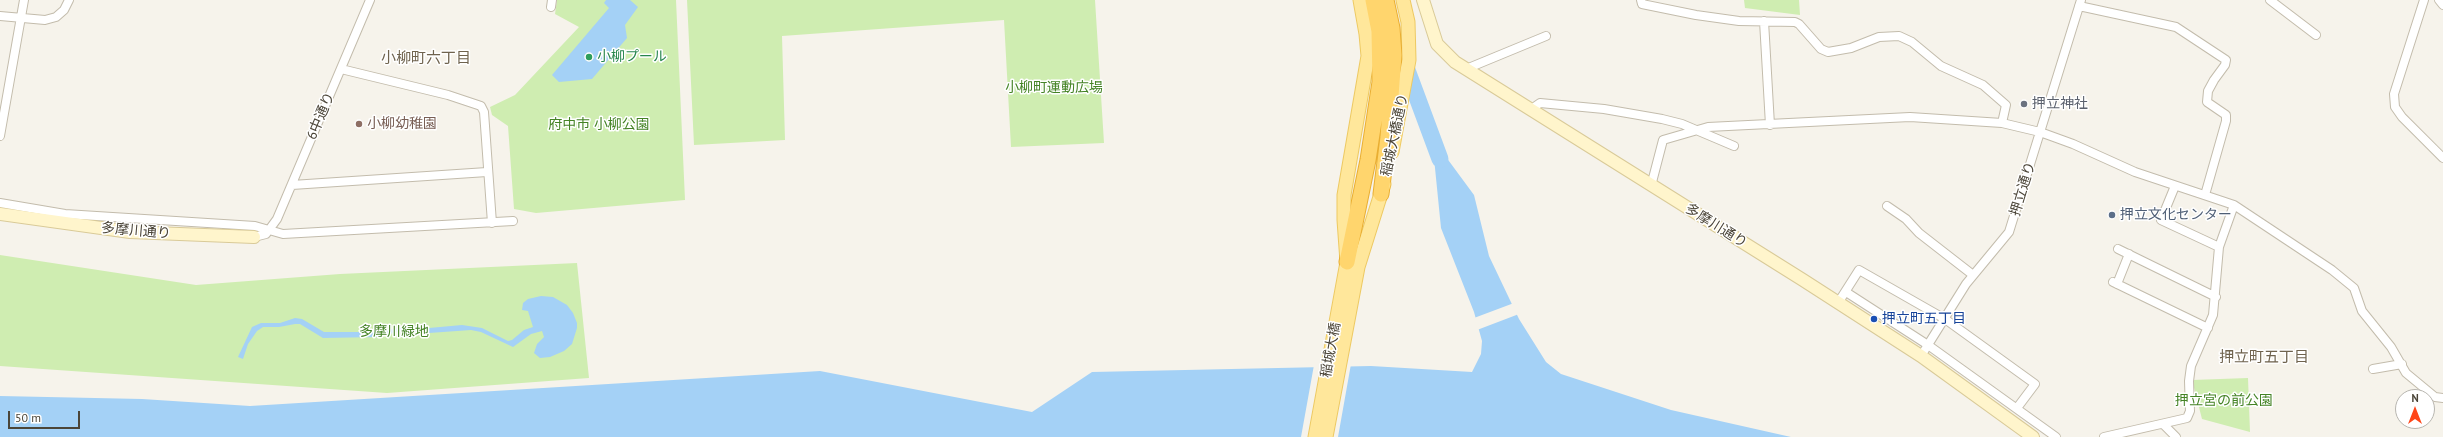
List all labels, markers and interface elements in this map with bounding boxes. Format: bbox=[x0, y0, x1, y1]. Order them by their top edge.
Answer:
place label: 小柳プール bbox=[597, 49, 667, 65]
district label: 小柳町六丁目 bbox=[381, 50, 471, 68]
marker: 小柳プール bbox=[584, 52, 594, 62]
park label: 小柳町運動広場 bbox=[1005, 80, 1103, 96]
street label: 6中通り bbox=[304, 90, 338, 142]
street label: 稲城大橋通り bbox=[1378, 92, 1412, 178]
place label: 押立神社 bbox=[2032, 96, 2088, 112]
marker: 押立神社 bbox=[2019, 99, 2029, 109]
place label: 小柳幼稚園 bbox=[367, 116, 437, 132]
park label: 府中市 小柳公園 bbox=[548, 117, 650, 133]
marker: 小柳幼稚園 bbox=[354, 119, 364, 129]
street label: 押立通り bbox=[2007, 160, 2039, 218]
street label: 多摩川通り bbox=[1682, 200, 1750, 252]
place label: 押立文化センター bbox=[2120, 207, 2232, 223]
marker: 押立文化センター bbox=[2107, 210, 2117, 220]
street label: 多摩川通り bbox=[100, 220, 172, 242]
place label: 押立町五丁目 bbox=[1882, 311, 1966, 327]
marker: 押立町五丁目 bbox=[1869, 314, 1879, 324]
street label: 稲城大橋 bbox=[1318, 321, 1344, 379]
park label: 多摩川緑地 bbox=[359, 324, 429, 340]
district label: 押立町五丁目 bbox=[2219, 349, 2309, 367]
north arrow bbox=[2395, 389, 2435, 429]
text: N bbox=[2411, 391, 2419, 405]
park label: 押立宮の前公園 bbox=[2175, 393, 2273, 409]
scale bar bbox=[10, 403, 82, 429]
text: 50 m bbox=[15, 410, 41, 425]

